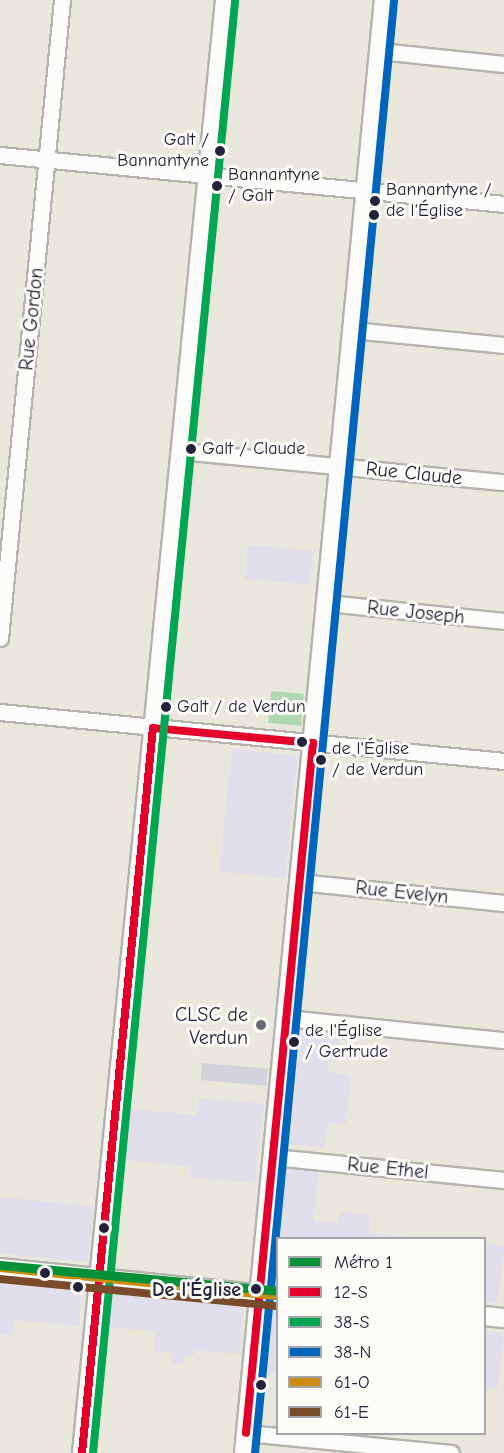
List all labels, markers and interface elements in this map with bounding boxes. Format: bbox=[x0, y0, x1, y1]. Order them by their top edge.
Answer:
place label: Galt / Bannantyne bbox=[117, 130, 209, 172]
marker: Galt / Bannantyne bbox=[214, 145, 226, 157]
place label: Bannantyne / Galt bbox=[228, 165, 320, 207]
marker: Bannantyne / Galt bbox=[211, 180, 223, 192]
place label: Bannantyne / de l'Église bbox=[386, 180, 492, 222]
marker: Bannantyne / de l'Église bbox=[369, 195, 381, 207]
unlabelled marker bbox=[368, 209, 380, 221]
street label: Rue Gordon bbox=[14, 266, 48, 372]
place label: Galt / Claude bbox=[202, 438, 305, 460]
marker: Galt / Claude bbox=[185, 443, 197, 455]
street label: Rue Claude bbox=[365, 456, 463, 490]
street label: Rue Joseph bbox=[366, 595, 466, 629]
place label: Galt / de Verdun bbox=[177, 696, 306, 718]
marker: Galt / de Verdun bbox=[160, 701, 172, 713]
unlabelled marker bbox=[296, 736, 308, 748]
place label: de l'Église / de Verdun bbox=[332, 739, 423, 782]
marker: de l'Église / de Verdun bbox=[315, 754, 327, 766]
street label: Rue Evelyn bbox=[354, 875, 450, 909]
place label: CLSC de Verdun bbox=[175, 1002, 248, 1049]
marker: CLSC de Verdun bbox=[252, 1016, 270, 1034]
place label: de l'Église / Gertrude bbox=[305, 1021, 388, 1064]
marker: de l'Église / Gertrude bbox=[288, 1036, 300, 1048]
street label: Rue Ethel bbox=[346, 1152, 430, 1184]
unlabelled marker bbox=[98, 1222, 110, 1234]
legend bbox=[276, 1237, 486, 1435]
text: Métro 1 bbox=[334, 1252, 393, 1273]
unlabelled marker bbox=[39, 1267, 51, 1279]
place label: De l'Église bbox=[152, 1277, 241, 1301]
marker: De l'Église bbox=[246, 1279, 266, 1299]
unlabelled marker bbox=[72, 1281, 84, 1293]
text: 12-S bbox=[334, 1282, 368, 1303]
text: 38-S bbox=[334, 1312, 370, 1333]
text: 38-N bbox=[334, 1342, 371, 1363]
text: 61-O bbox=[334, 1372, 370, 1393]
unlabelled marker bbox=[255, 1379, 267, 1391]
text: 61-E bbox=[334, 1402, 369, 1423]

